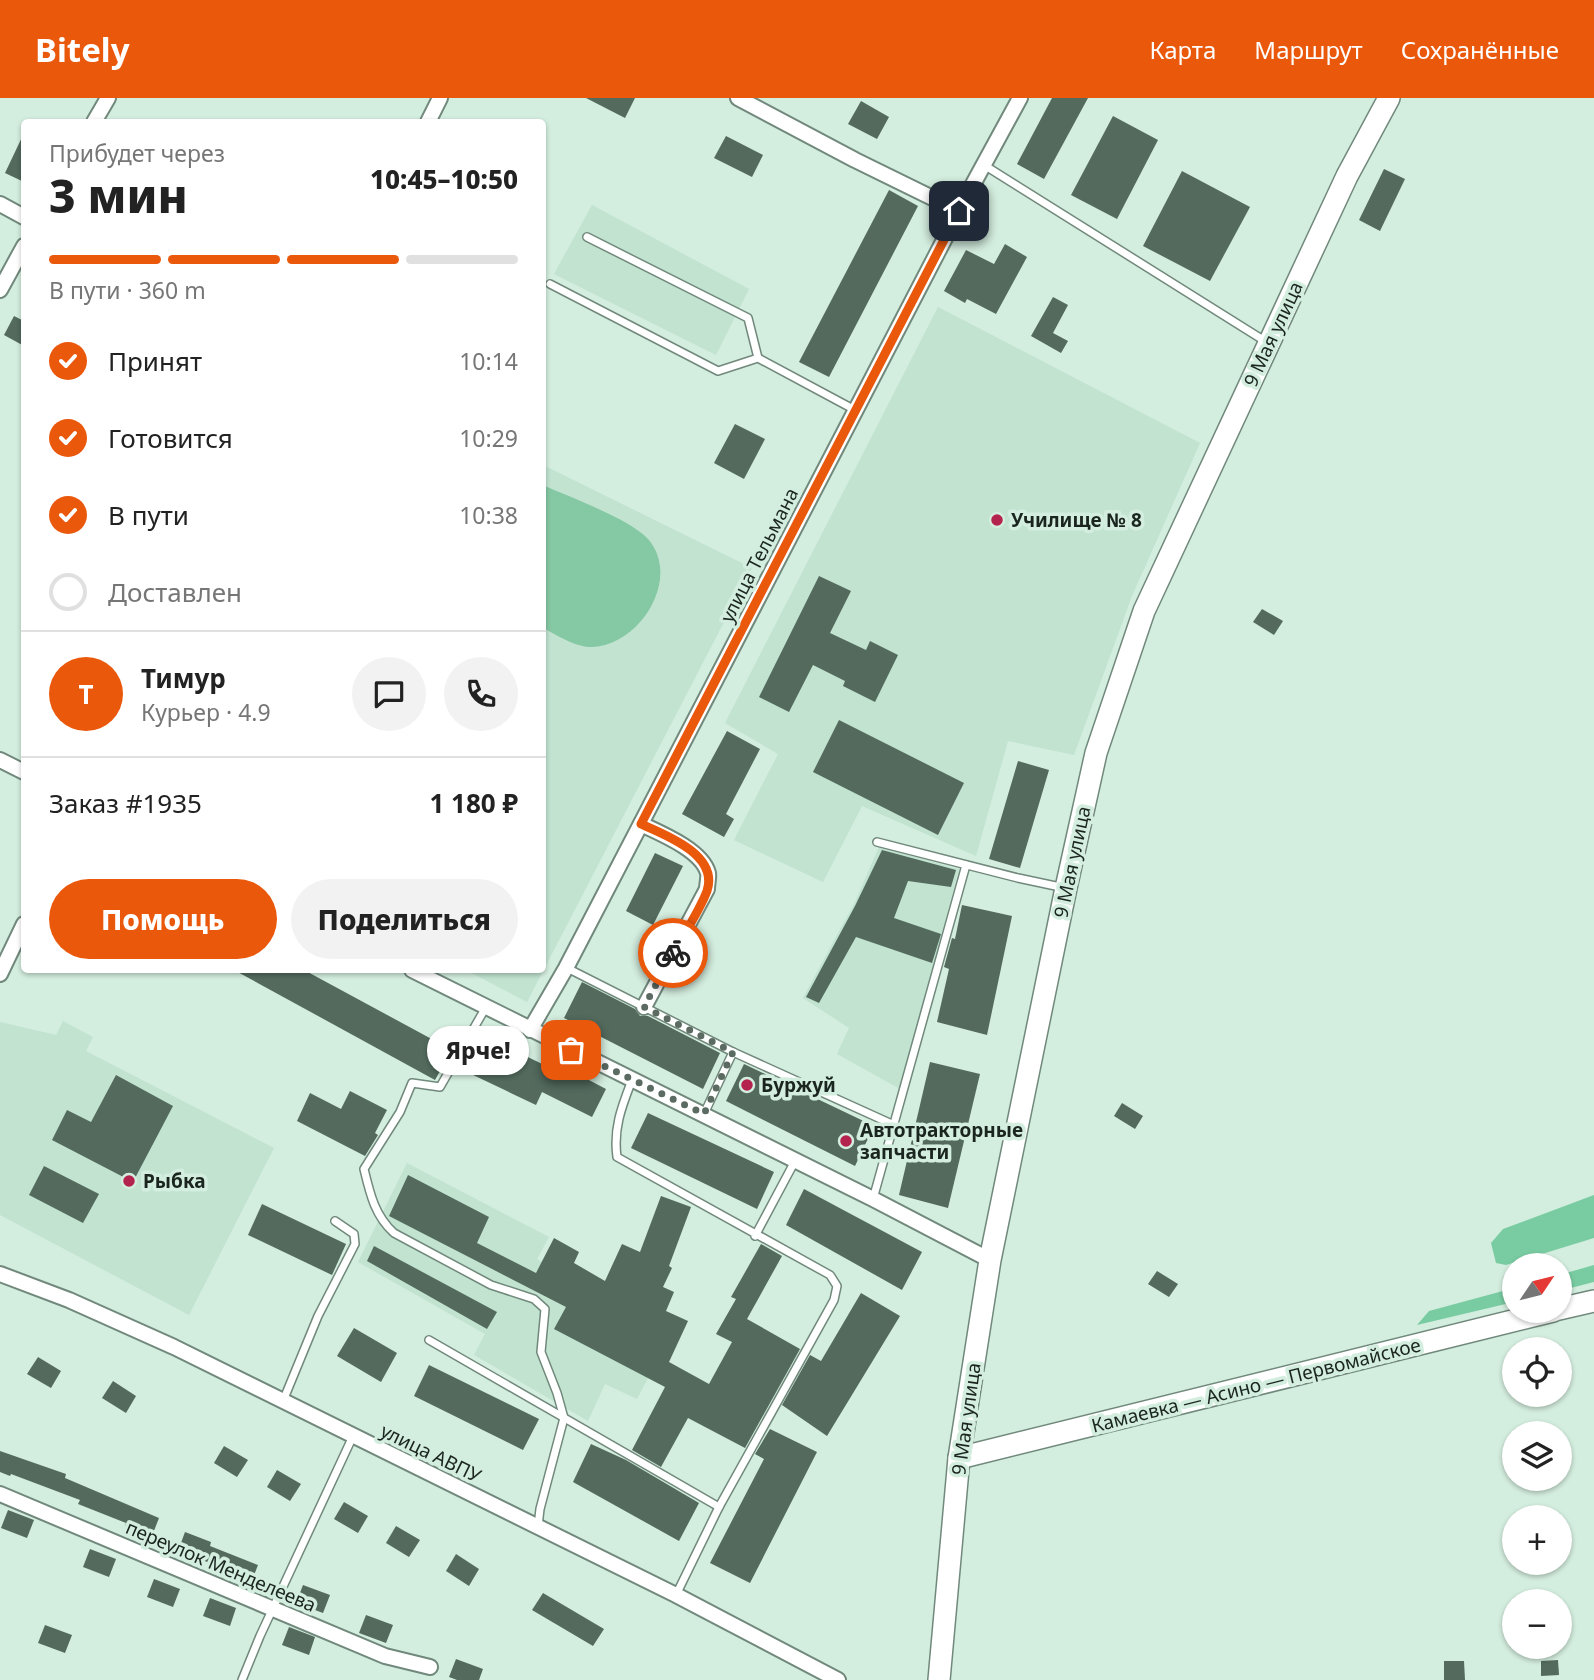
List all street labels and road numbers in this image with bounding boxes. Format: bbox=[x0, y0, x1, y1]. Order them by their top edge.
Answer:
street label: 9 Мая улица bbox=[1237, 277, 1309, 391]
street label: улица Тельмана bbox=[714, 483, 804, 627]
street label: 9 Мая улица bbox=[1047, 804, 1097, 920]
street label: Камаевка — Асино — Первомайское bbox=[1089, 1331, 1423, 1439]
street label: 9 Мая улица bbox=[945, 1361, 987, 1477]
street label: улица АВПУ bbox=[376, 1417, 486, 1489]
street label: переулок Менделеева bbox=[122, 1514, 320, 1618]

